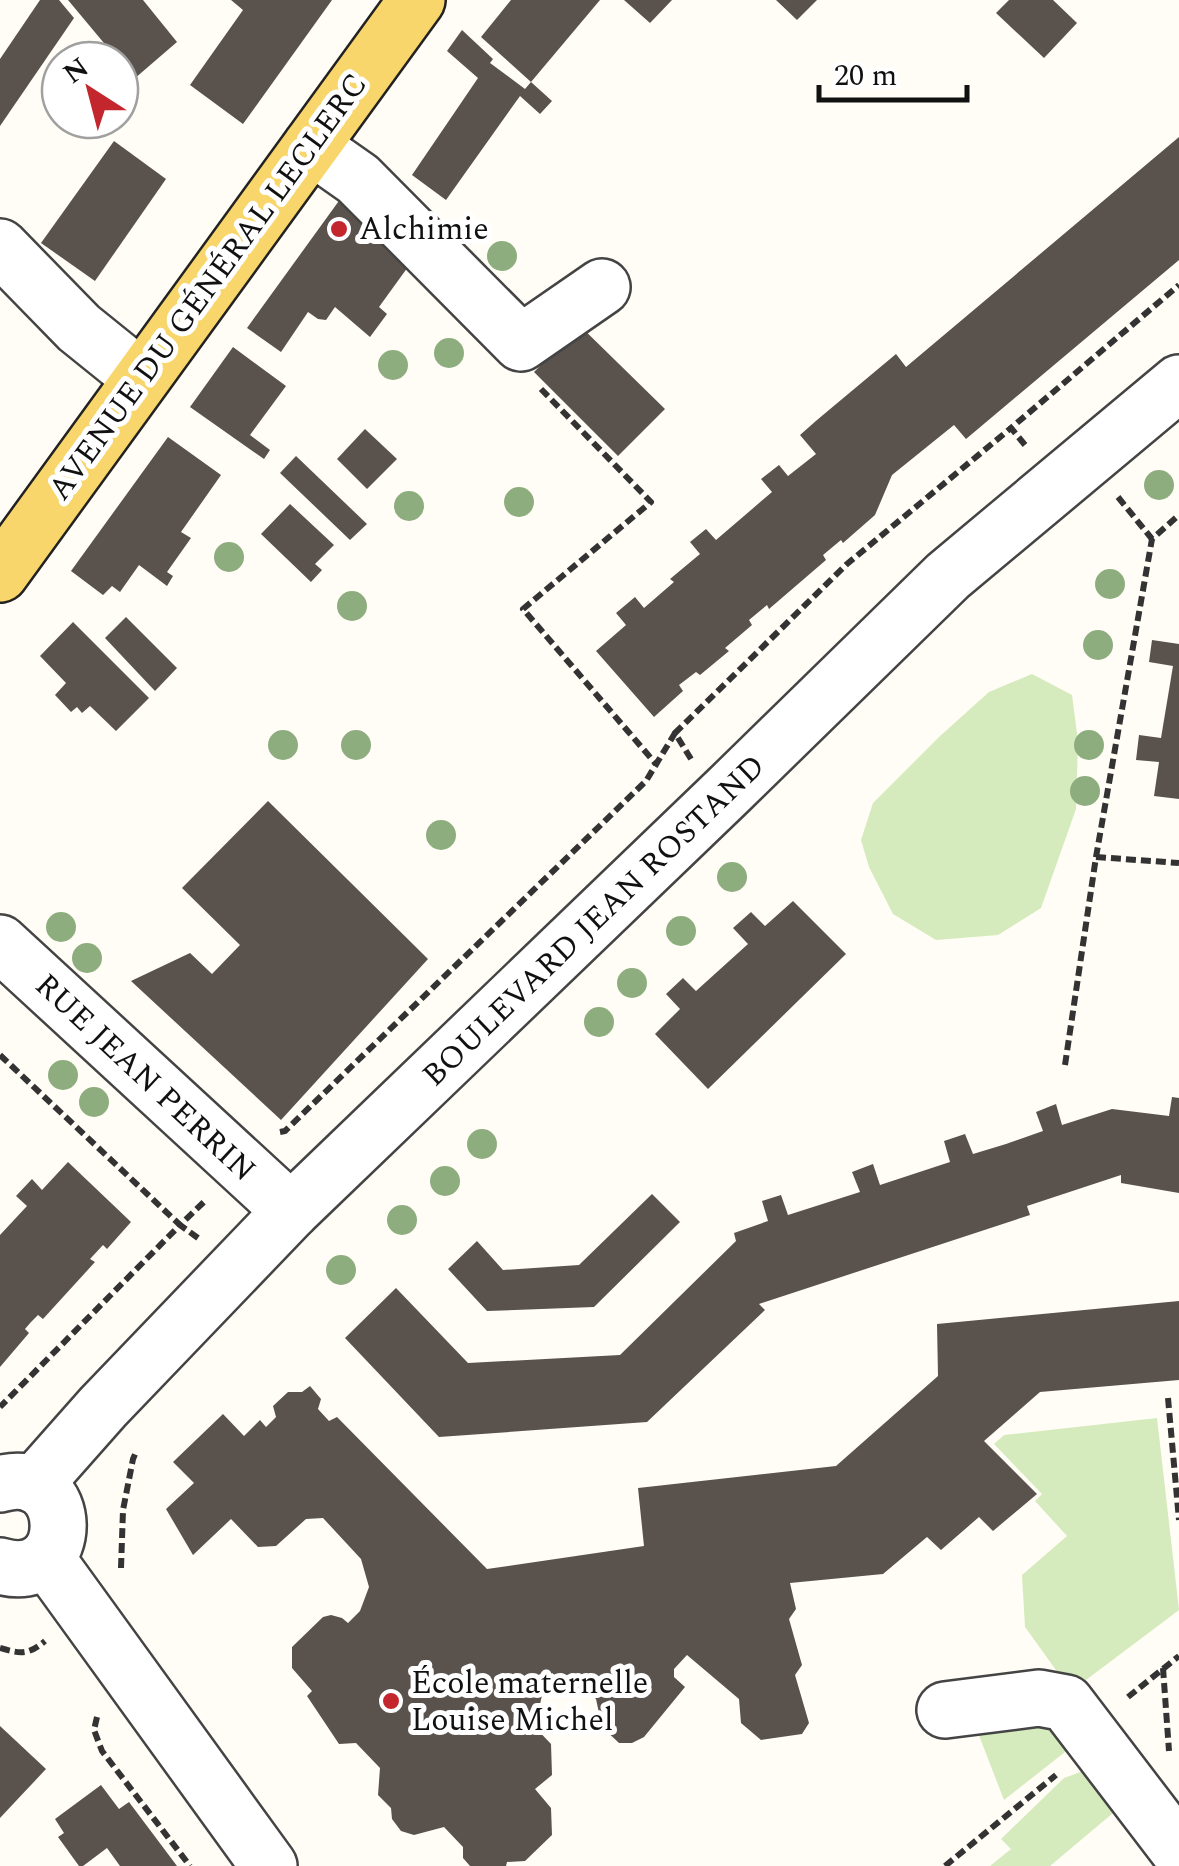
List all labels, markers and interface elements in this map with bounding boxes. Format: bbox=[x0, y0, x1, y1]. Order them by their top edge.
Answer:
north arrow bbox=[40, 40, 140, 140]
scale bar bbox=[819, 40, 966, 102]
text: 20 m bbox=[834, 53, 897, 99]
street label: AVENUE DU GÉNÉRAL LECLERC bbox=[40, 66, 376, 508]
place label: Alchimie bbox=[359, 205, 489, 254]
marker: Alchimie bbox=[328, 218, 350, 240]
street label: BOULEVARD JEAN ROSTAND bbox=[411, 743, 777, 1099]
street label: RUE JEAN PERRIN bbox=[23, 962, 267, 1194]
place label: École maternelle Louise Michel bbox=[411, 1659, 648, 1745]
marker: École maternelle Louise Michel bbox=[380, 1690, 402, 1712]

